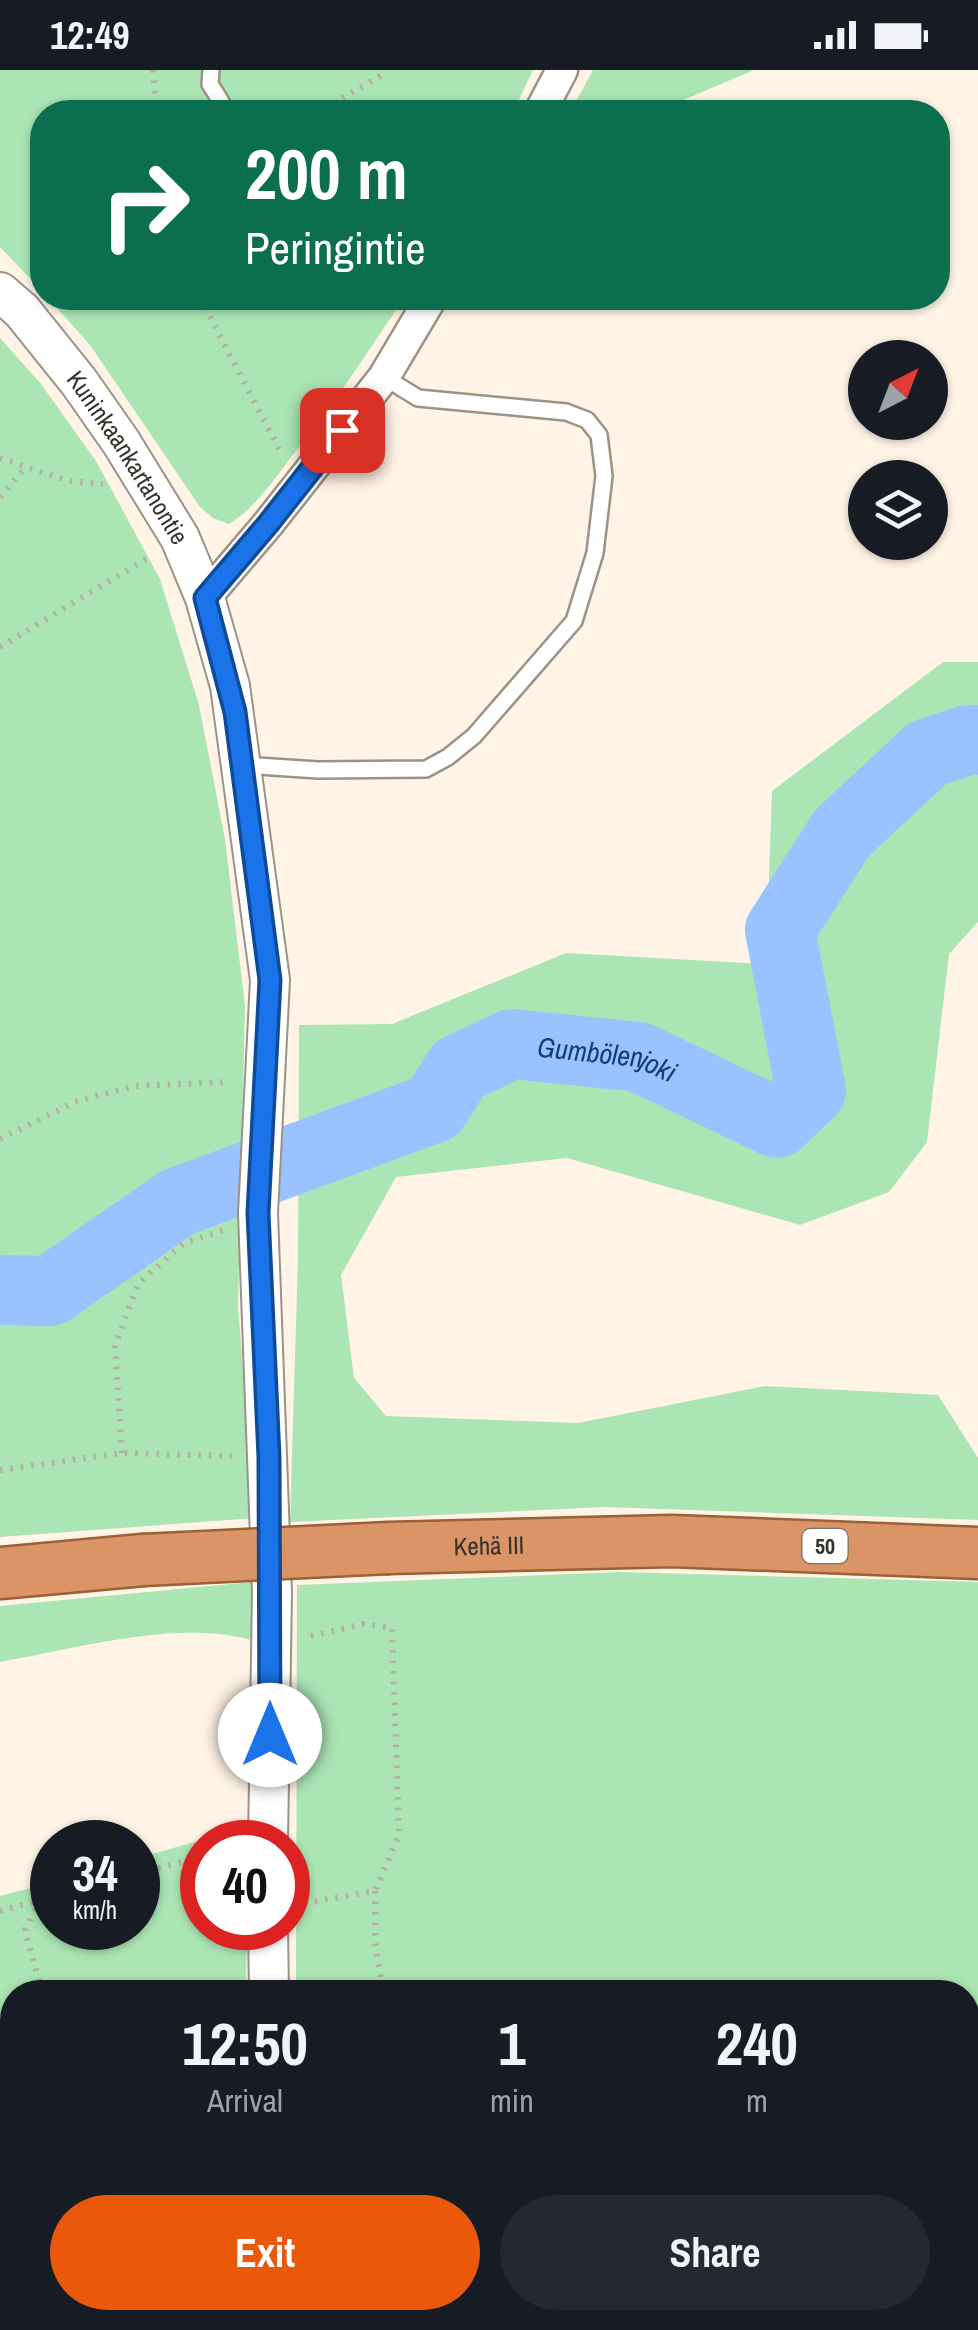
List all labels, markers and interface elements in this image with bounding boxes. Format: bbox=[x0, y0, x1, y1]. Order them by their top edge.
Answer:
text: 12:49 bbox=[50, 10, 130, 61]
text: 200 m bbox=[245, 127, 408, 221]
icon: right bbox=[80, 140, 210, 270]
text: Peringintie bbox=[245, 217, 426, 278]
north arrow bbox=[848, 340, 948, 440]
map controls bbox=[848, 340, 948, 560]
street label: Kuninkaankartanontie bbox=[59, 363, 197, 551]
pin bbox=[300, 388, 385, 473]
icon: arrive bbox=[315, 403, 370, 458]
button: layers bbox=[848, 460, 948, 560]
water label: Gumbölenjoki bbox=[535, 1028, 684, 1092]
street label: Kehä III bbox=[453, 1528, 525, 1563]
road number: 50 bbox=[802, 1529, 848, 1563]
position arrow bbox=[218, 1683, 322, 1787]
speed limit sign: 40 bbox=[180, 1820, 310, 1950]
text: 34 bbox=[72, 1839, 118, 1907]
text: km/h bbox=[73, 1893, 117, 1927]
text: 12:50 bbox=[182, 2003, 308, 2084]
text: 1 bbox=[498, 2003, 526, 2084]
text: 240 bbox=[716, 2003, 798, 2084]
text: Arrival bbox=[207, 2079, 283, 2122]
text: min bbox=[490, 2079, 534, 2122]
text: m bbox=[746, 2079, 768, 2122]
button: Exit bbox=[50, 2195, 480, 2310]
button: Share bbox=[500, 2195, 930, 2310]

